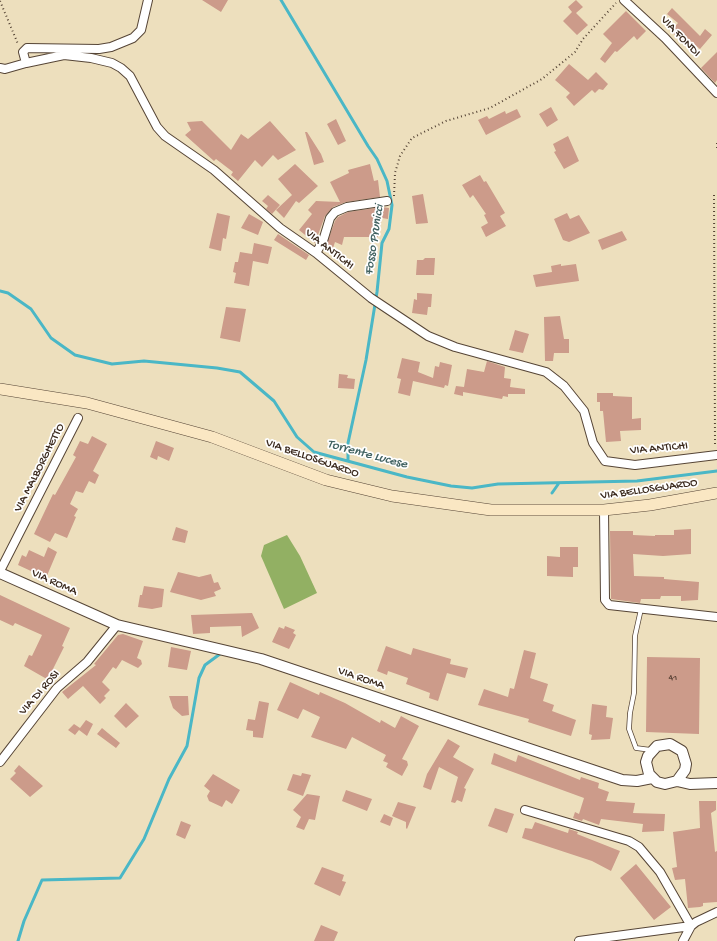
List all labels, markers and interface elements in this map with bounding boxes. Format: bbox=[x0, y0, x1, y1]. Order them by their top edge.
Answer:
street label: VIA FONDI bbox=[657, 14, 703, 60]
water label: Fosso Prunicci bbox=[362, 204, 388, 276]
street label: VIA ANTICHI bbox=[302, 226, 356, 274]
street label: VIA MALBORGHETTO bbox=[12, 421, 68, 515]
street label: VIA BELLOSGUARDO bbox=[264, 436, 360, 482]
water label: Torrente Lucese bbox=[325, 437, 409, 473]
street label: VIA ANTICHI bbox=[629, 439, 689, 459]
street label: VIA BELLOSGUARDO bbox=[600, 476, 698, 504]
street label: VIA ROMA bbox=[29, 567, 79, 599]
street label: VIA ROMA bbox=[336, 664, 386, 694]
street label: VIA DI ROSI bbox=[17, 668, 63, 718]
house number: 41 bbox=[669, 672, 677, 684]

